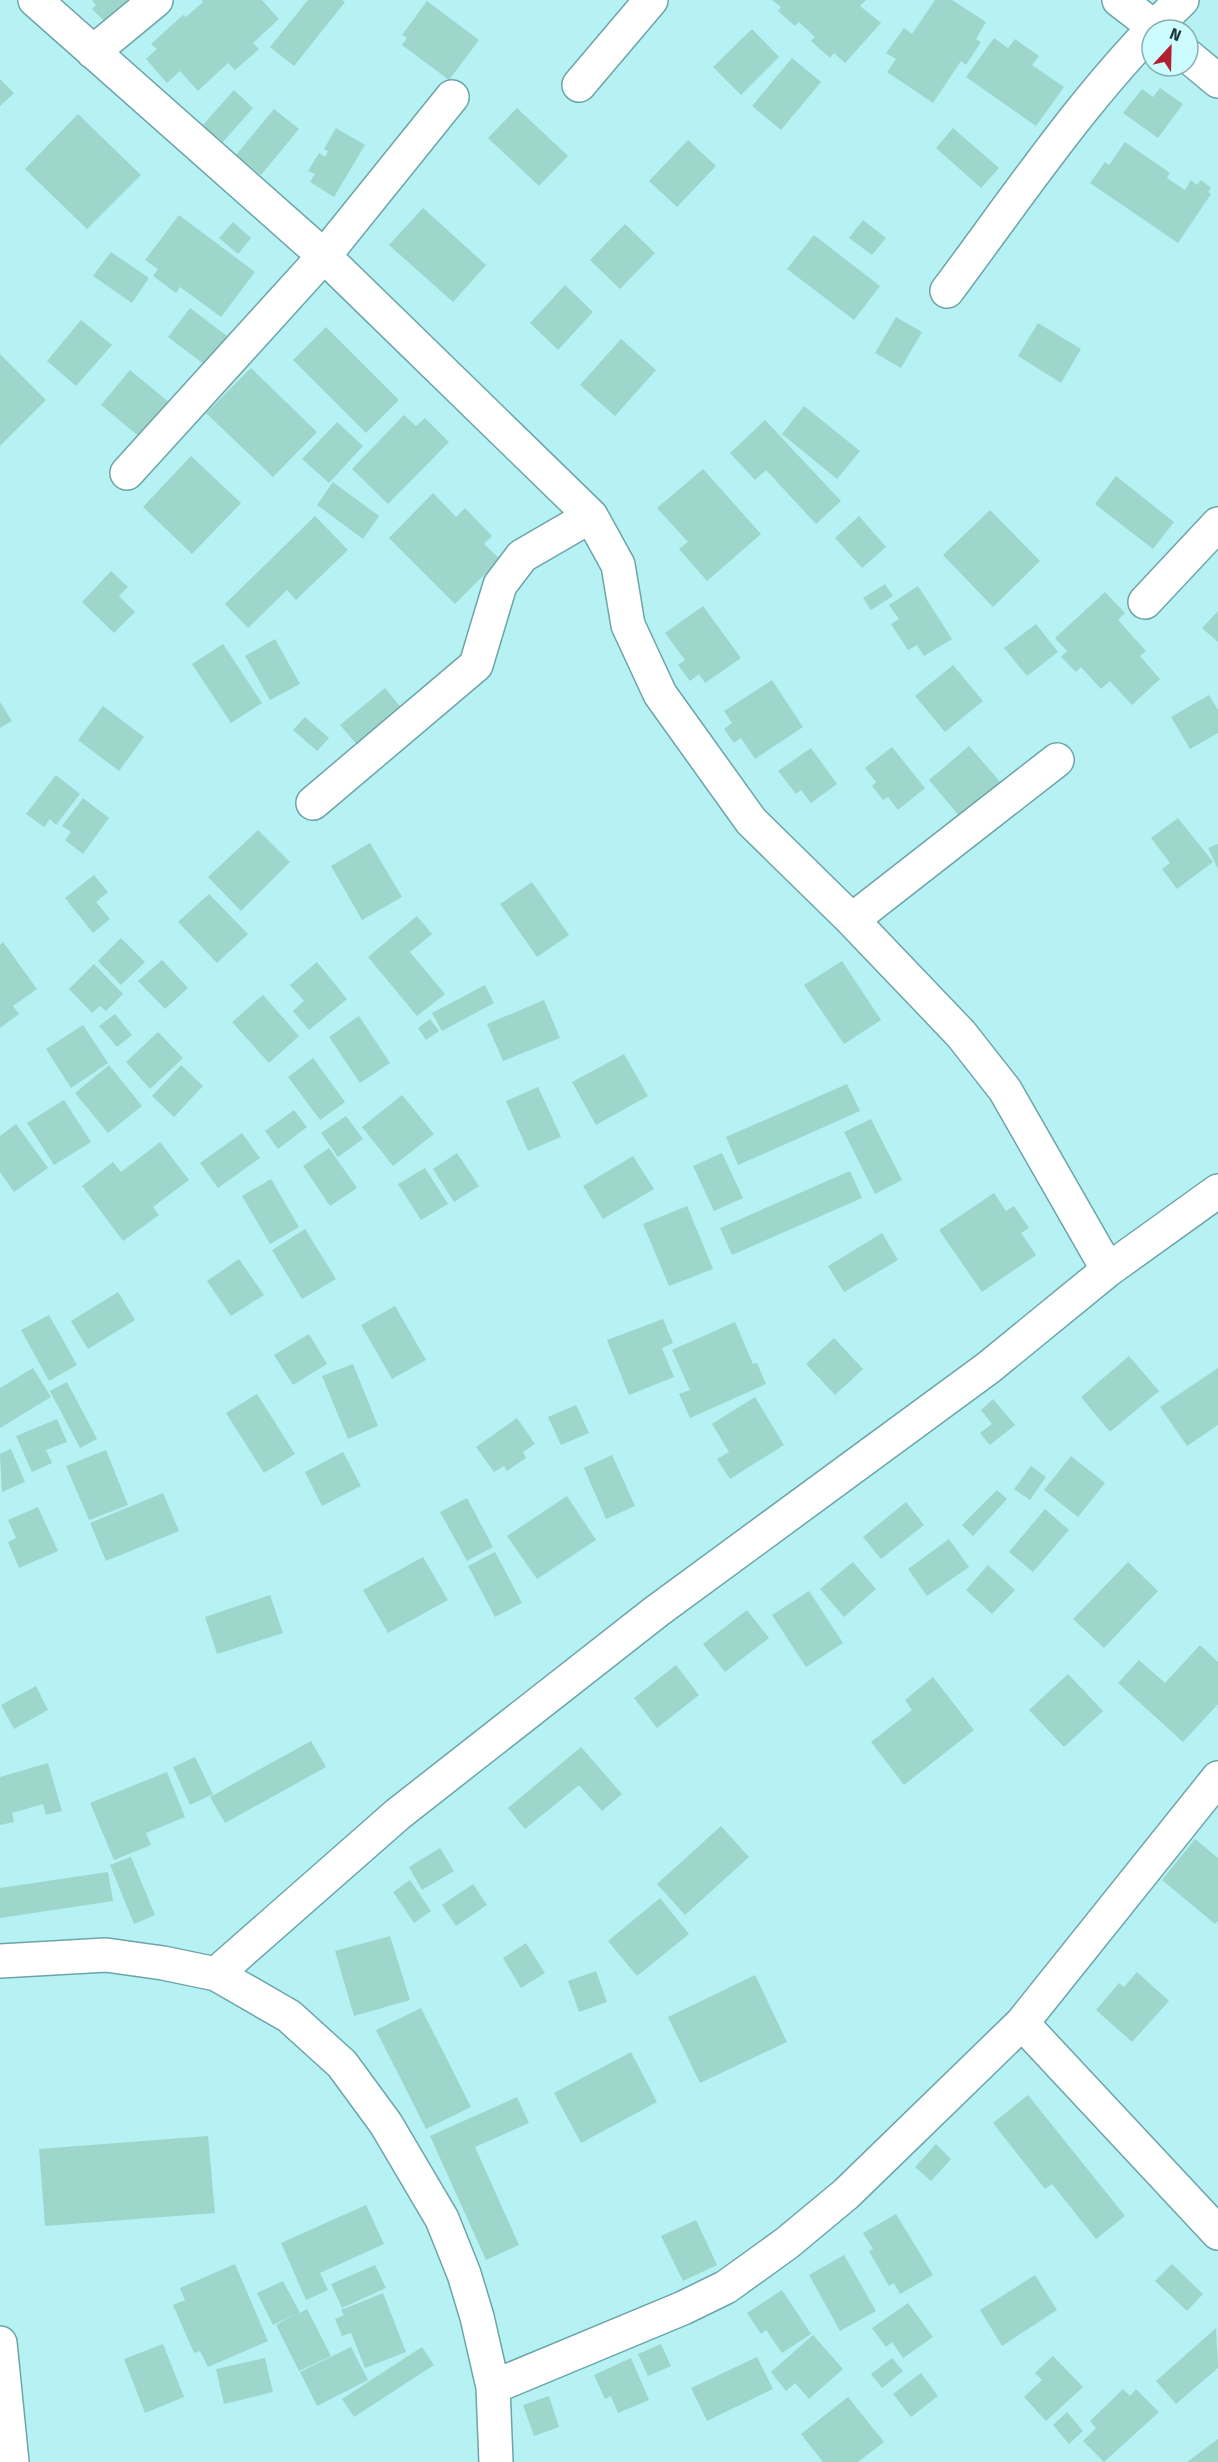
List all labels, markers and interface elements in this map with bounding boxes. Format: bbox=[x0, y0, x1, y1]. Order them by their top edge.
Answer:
north arrow bbox=[1140, 18, 1200, 78]
text: N bbox=[1167, 24, 1184, 45]

